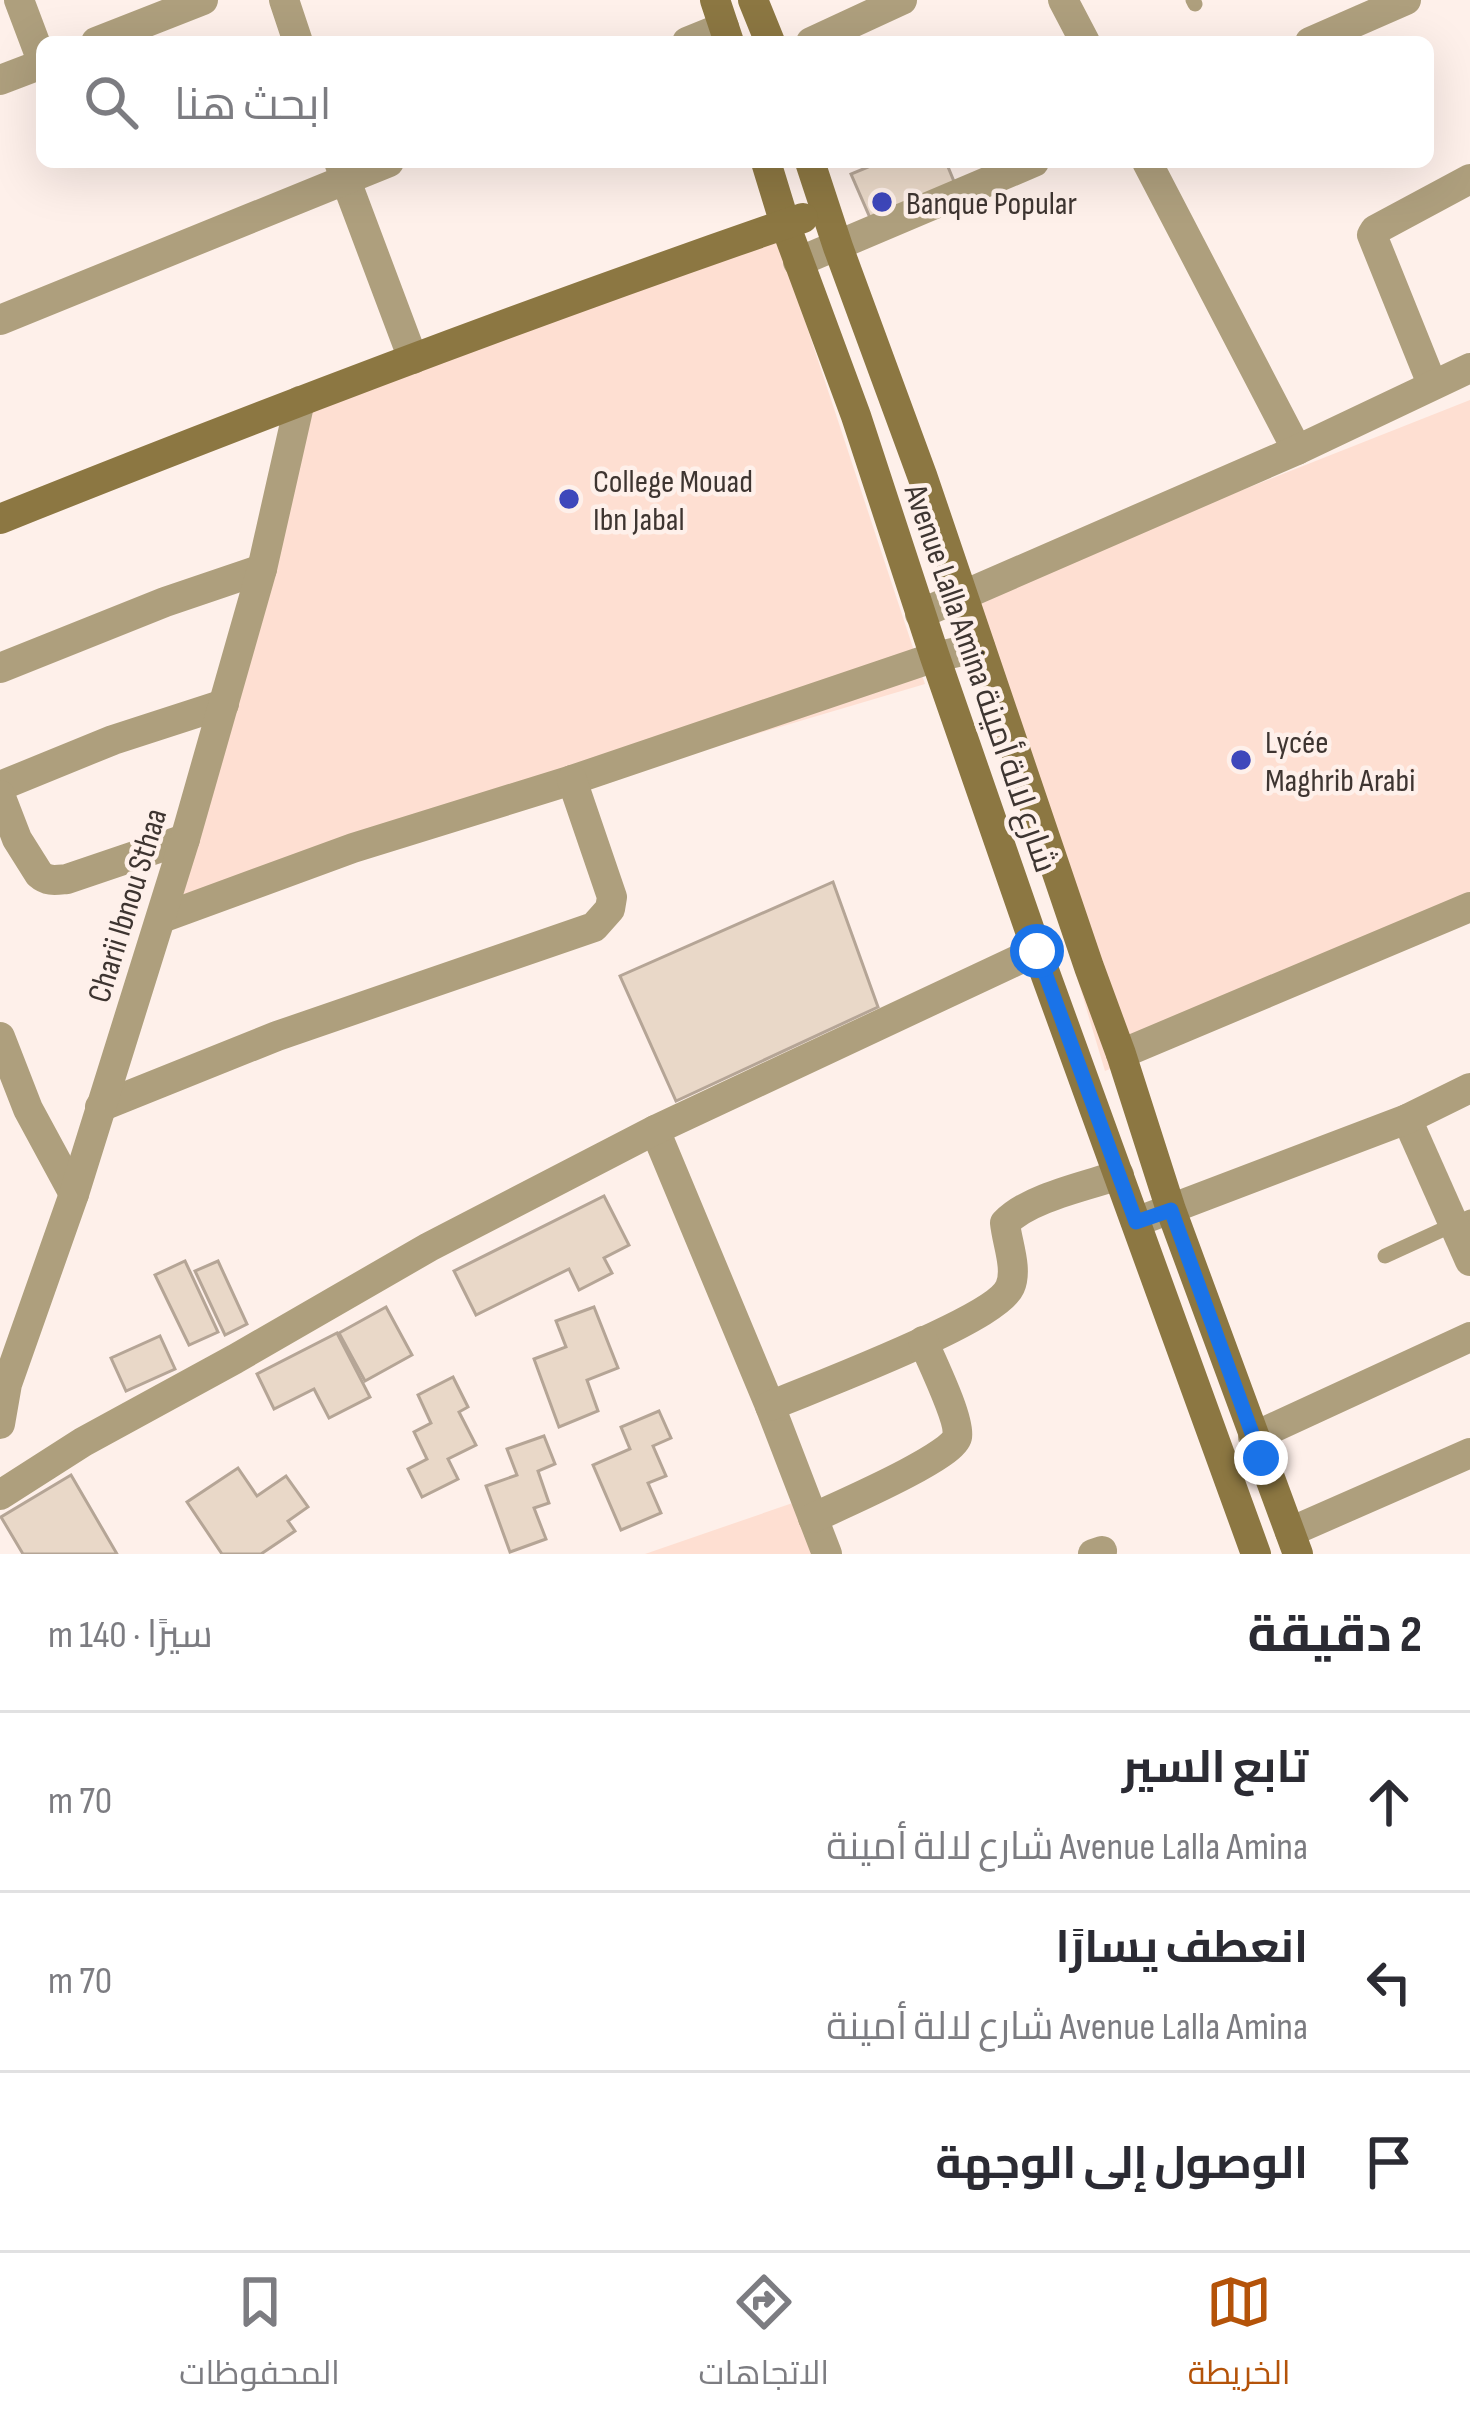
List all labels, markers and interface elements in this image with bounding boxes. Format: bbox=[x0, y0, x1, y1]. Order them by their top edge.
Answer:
search box bbox=[36, 36, 1434, 168]
icon: search bbox=[78, 69, 144, 135]
text: ابحث هنا bbox=[174, 78, 332, 133]
place label: Banque Popular bbox=[906, 184, 1077, 224]
marker: Banque Popular bbox=[869, 189, 895, 215]
place label: College Mouad Ibn Jabal bbox=[593, 462, 753, 540]
street label: Avenue Lalla Amina شارع لالة أمينة bbox=[894, 478, 1067, 878]
marker: College Mouad Ibn Jabal bbox=[556, 486, 582, 512]
place label: Lycée Maghrib Arabi bbox=[1265, 723, 1415, 801]
marker: Lycée Maghrib Arabi bbox=[1228, 747, 1254, 773]
street label: Charii Ibnou Sthaa bbox=[79, 804, 176, 1007]
route start bbox=[1010, 924, 1064, 978]
route end bbox=[1234, 1431, 1288, 1485]
text: 2 دقيقة bbox=[1248, 1605, 1422, 1666]
text: سيرًا · 140 m bbox=[48, 1612, 213, 1659]
text: تابع السير bbox=[1122, 1741, 1308, 1796]
icon: ahead bbox=[1356, 1769, 1422, 1835]
text: 70 m bbox=[48, 1778, 112, 1825]
text: Avenue Lalla Amina شارع لالة أمينة bbox=[826, 1824, 1308, 1871]
text: انعطف يسارًا bbox=[1056, 1921, 1308, 1976]
icon: left bbox=[1356, 1949, 1422, 2015]
text: 70 m bbox=[48, 1958, 112, 2005]
text: Avenue Lalla Amina شارع لالة أمينة bbox=[826, 2004, 1308, 2051]
icon: arrive bbox=[1356, 2129, 1422, 2195]
text: الوصول إلى الوجهة bbox=[935, 2137, 1308, 2192]
tab: المحفوظات bbox=[179, 2269, 340, 2403]
tab: الاتجاهات bbox=[699, 2269, 829, 2403]
tab: الخريطة bbox=[1188, 2269, 1291, 2403]

